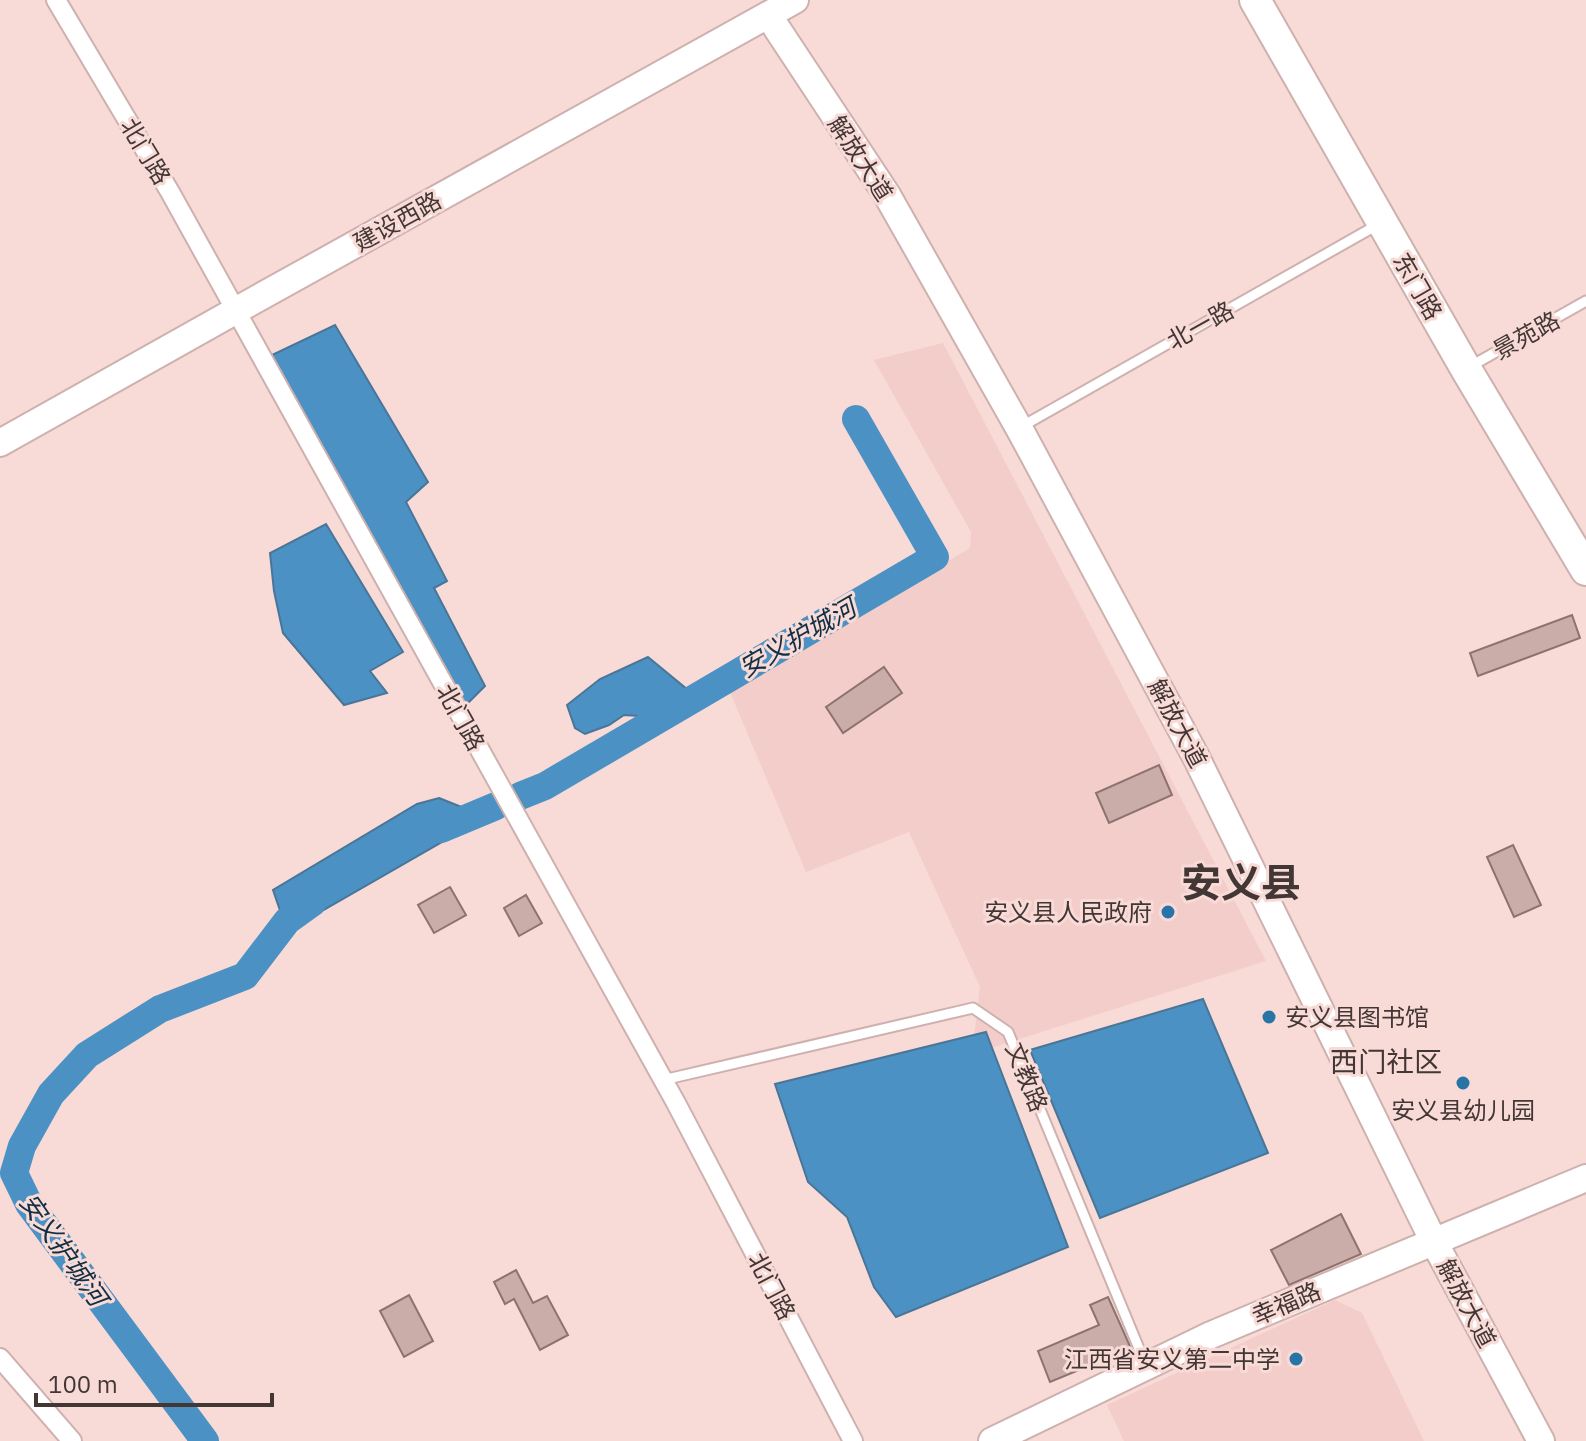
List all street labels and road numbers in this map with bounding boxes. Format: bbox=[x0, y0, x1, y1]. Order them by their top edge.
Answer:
street label: 解放大道 bbox=[821, 109, 901, 207]
street label: 北门路 bbox=[114, 112, 178, 190]
street label: 建设西路 bbox=[347, 184, 447, 258]
street label: 东门路 bbox=[1386, 247, 1450, 325]
street label: 北一路 bbox=[1161, 294, 1239, 356]
street label: 景苑路 bbox=[1487, 304, 1565, 366]
street label: 解放大道 bbox=[1141, 673, 1215, 773]
street label: 北门路 bbox=[430, 678, 492, 756]
street label: 文教路 bbox=[999, 1038, 1055, 1116]
street label: 北门路 bbox=[741, 1247, 803, 1325]
street label: 解放大道 bbox=[1430, 1253, 1504, 1353]
street label: 幸福路 bbox=[1247, 1274, 1325, 1332]

